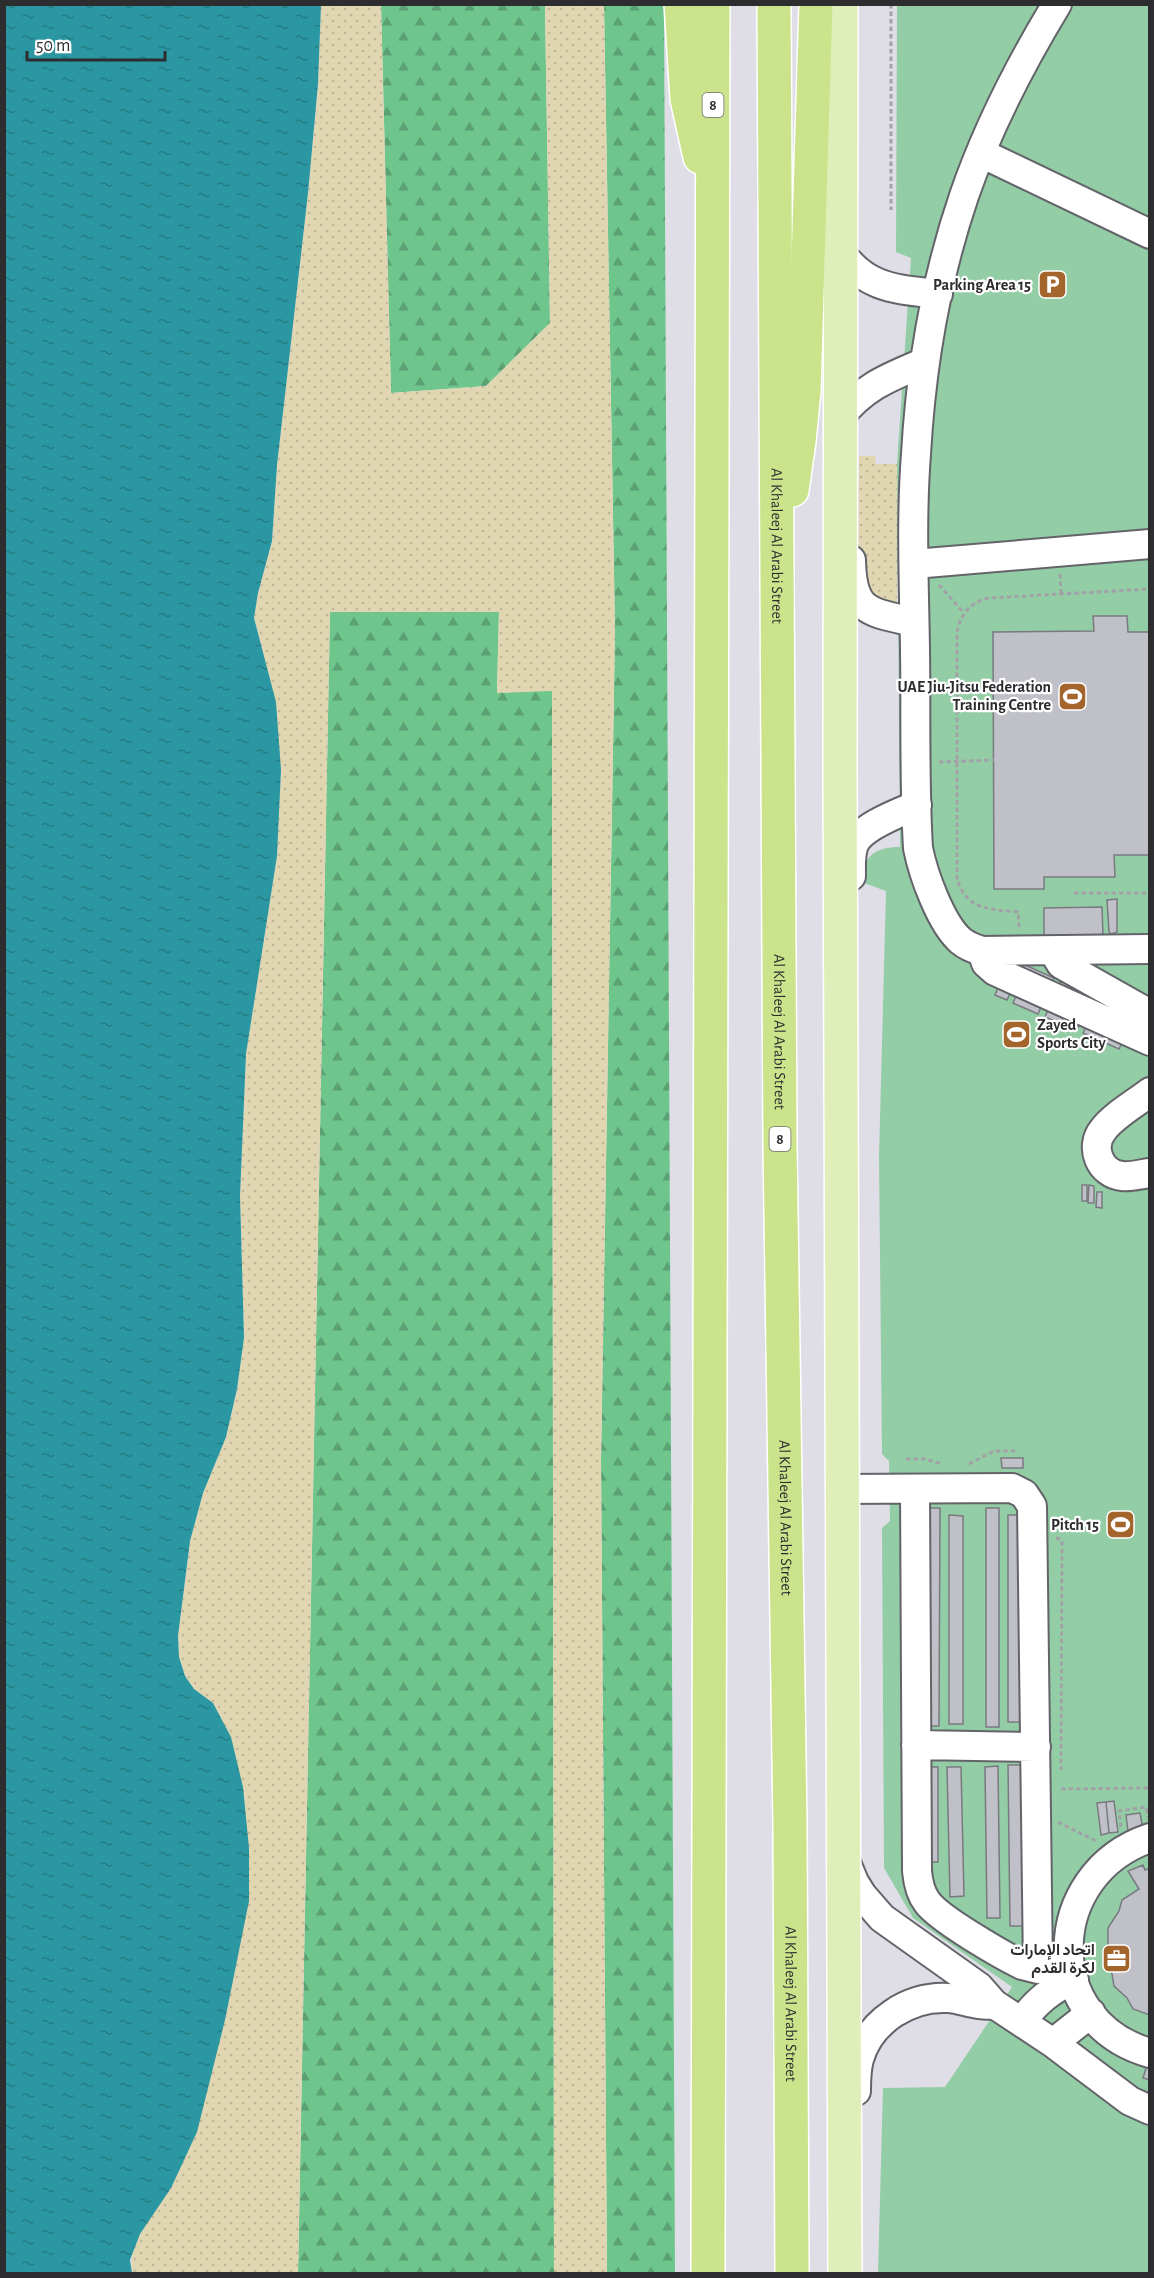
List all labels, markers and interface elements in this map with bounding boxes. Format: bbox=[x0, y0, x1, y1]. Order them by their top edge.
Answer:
scale bar bbox=[27, 24, 165, 62]
text: 50 m bbox=[36, 37, 70, 55]
road number: 8 bbox=[702, 93, 724, 117]
parking icon: Parking Area 15 bbox=[1036, 269, 1068, 301]
place label: Parking Area 15 bbox=[933, 277, 1031, 293]
street label: Al Khaleej Al Arabi Street bbox=[768, 468, 785, 624]
place label: UAE Jiu-Jitsu Federation Training Centre bbox=[898, 679, 1051, 713]
sports icon: UAE Jiu-Jitsu Federation Training Centre bbox=[1056, 680, 1088, 712]
street label: Al Khaleej Al Arabi Street bbox=[770, 954, 788, 1110]
place label: Zayed Sports City bbox=[1037, 1017, 1107, 1052]
sports icon: Zayed Sports City bbox=[1000, 1018, 1032, 1050]
road number: 8 bbox=[770, 1127, 790, 1151]
street label: Al Khaleej Al Arabi Street bbox=[776, 1440, 795, 1596]
sports icon: Pitch 15 bbox=[1104, 1509, 1136, 1541]
place label: Pitch 15 bbox=[1051, 1517, 1099, 1533]
street label: Al Khaleej Al Arabi Street bbox=[782, 1926, 799, 2082]
place label: اتحاد الإمارات لكرة القدم bbox=[1010, 1942, 1095, 1978]
office icon: اتحاد الإمارات لكرة القدم bbox=[1100, 1943, 1132, 1975]

